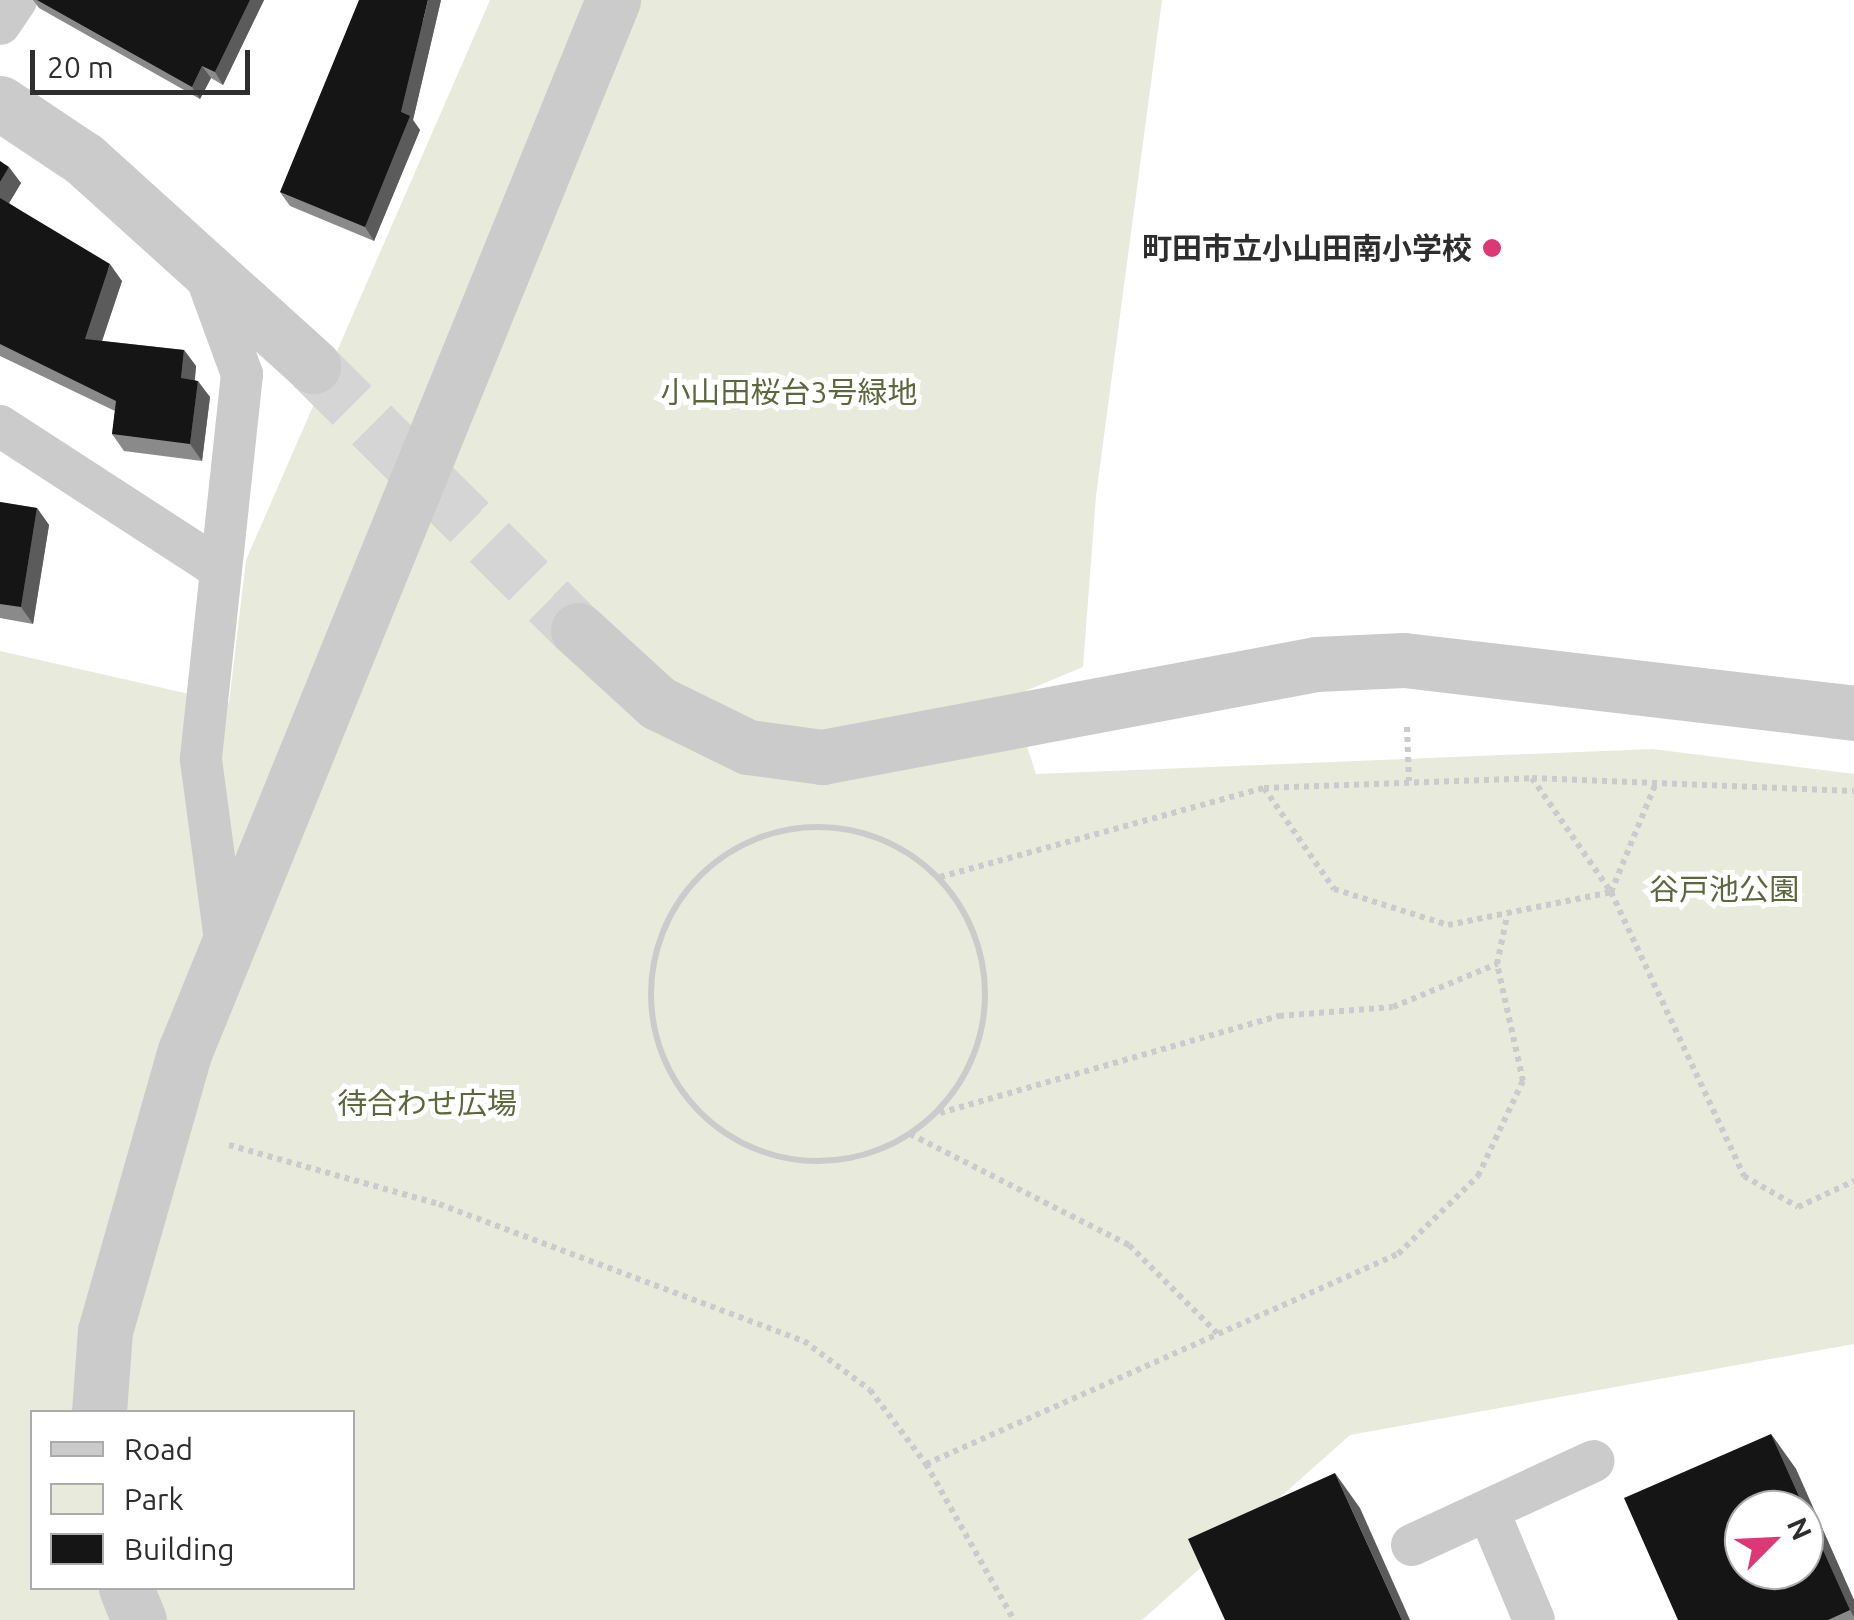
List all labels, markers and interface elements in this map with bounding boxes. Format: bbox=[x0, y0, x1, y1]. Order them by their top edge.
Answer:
scale bar bbox=[35, 30, 255, 92]
text: 20 m bbox=[47, 50, 114, 84]
place label: 町田市立小山田南小学校 bbox=[1142, 230, 1472, 266]
marker: 町田市立小山田南小学校 bbox=[1481, 237, 1503, 259]
park label: 小山田桜台3号緑地 bbox=[661, 374, 917, 410]
park label: 谷戸池公園 bbox=[1649, 871, 1799, 907]
park label: 待合わせ広場 bbox=[337, 1085, 517, 1121]
legend bbox=[30, 1410, 355, 1590]
text: Road bbox=[124, 1432, 193, 1466]
text: Park bbox=[124, 1482, 184, 1516]
north arrow bbox=[1724, 1490, 1824, 1590]
text: N bbox=[1782, 1513, 1818, 1544]
text: Building bbox=[124, 1532, 235, 1566]

